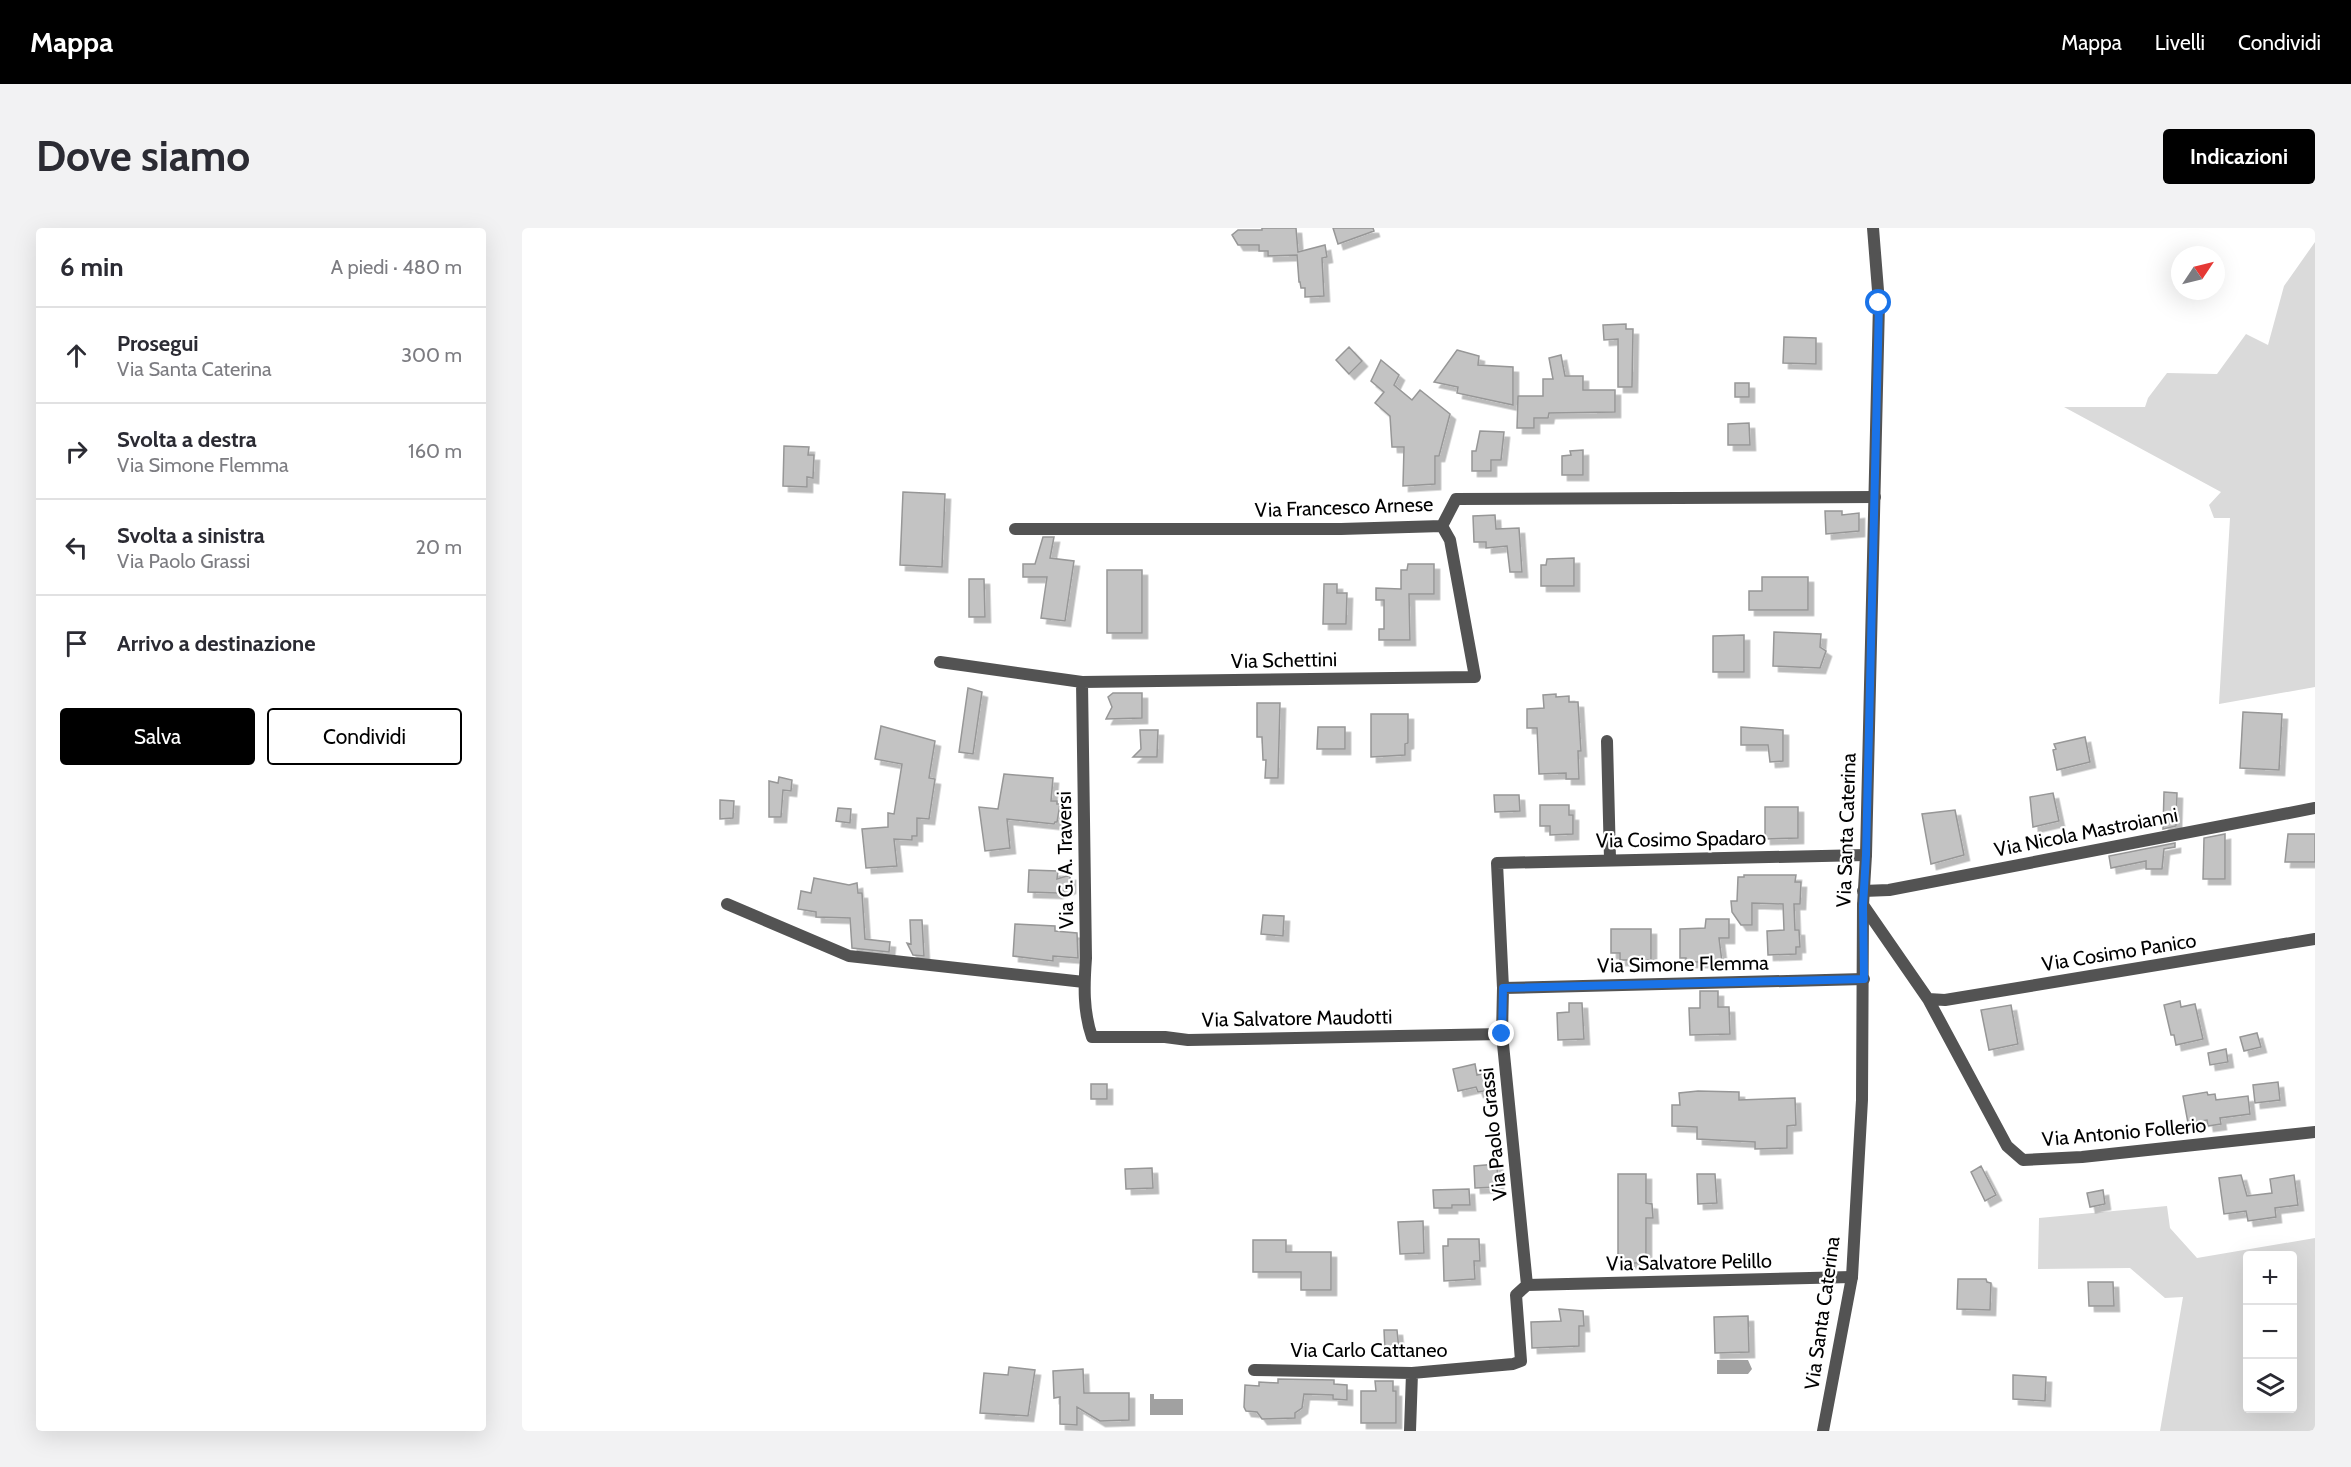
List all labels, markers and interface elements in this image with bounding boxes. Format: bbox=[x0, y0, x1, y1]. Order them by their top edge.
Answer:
text: Mappa bbox=[30, 25, 113, 59]
text: Mappa bbox=[2061, 30, 2122, 55]
text: Livelli bbox=[2155, 30, 2205, 55]
text: Condividi bbox=[2238, 30, 2321, 55]
button: Indicazioni bbox=[2163, 129, 2315, 184]
text: Dove siamo bbox=[36, 130, 250, 182]
north arrow bbox=[2171, 246, 2225, 300]
text: 6 min bbox=[60, 251, 124, 283]
text: A piedi · 480 m bbox=[331, 255, 462, 279]
route start bbox=[1865, 289, 1891, 315]
text: Prosegui bbox=[117, 330, 199, 357]
icon: ahead bbox=[60, 339, 93, 372]
text: 300 m bbox=[401, 343, 462, 367]
text: Via Santa Caterina bbox=[117, 357, 272, 381]
text: Svolta a destra bbox=[117, 426, 257, 453]
icon: right bbox=[60, 435, 93, 468]
text: 160 m bbox=[408, 439, 462, 463]
text: Via Simone Flemma bbox=[117, 453, 289, 477]
street label: Via Francesco Arnese bbox=[1254, 492, 1434, 522]
text: Svolta a sinistra bbox=[117, 522, 265, 549]
icon: left bbox=[60, 531, 93, 564]
text: 20 m bbox=[416, 535, 462, 559]
text: Via Paolo Grassi bbox=[117, 549, 250, 573]
icon: arrive bbox=[60, 627, 93, 660]
text: Arrivo a destinazione bbox=[117, 630, 315, 657]
street label: Via Schettini bbox=[1231, 647, 1337, 673]
button: Salva bbox=[60, 708, 255, 765]
button: Condividi bbox=[267, 708, 462, 765]
street label: Via Santa Caterina bbox=[1831, 752, 1861, 908]
street label: Via G. A. Traversi bbox=[1052, 791, 1078, 929]
street label: Via Nicola Mastroianni bbox=[1992, 802, 2180, 862]
street label: Via Cosimo Spadaro bbox=[1596, 826, 1766, 852]
street label: Via Cosimo Panico bbox=[2040, 928, 2198, 976]
street label: Via Simone Flemma bbox=[1597, 950, 1769, 977]
street label: Via Salvatore Maudotti bbox=[1201, 1004, 1393, 1032]
route end bbox=[1488, 1020, 1514, 1046]
street label: Via Paolo Grassi bbox=[1474, 1067, 1512, 1201]
street label: Via Antonio Follerio bbox=[2041, 1113, 2207, 1151]
street label: Via Santa Caterina bbox=[1799, 1234, 1845, 1391]
street label: Via Salvatore Pelillo bbox=[1606, 1249, 1772, 1275]
map controls bbox=[2243, 1251, 2297, 1413]
button: + bbox=[2243, 1251, 2297, 1305]
button: − bbox=[2243, 1305, 2297, 1359]
street label: Via Carlo Cattaneo bbox=[1291, 1338, 1448, 1362]
button: layers bbox=[2243, 1359, 2297, 1413]

